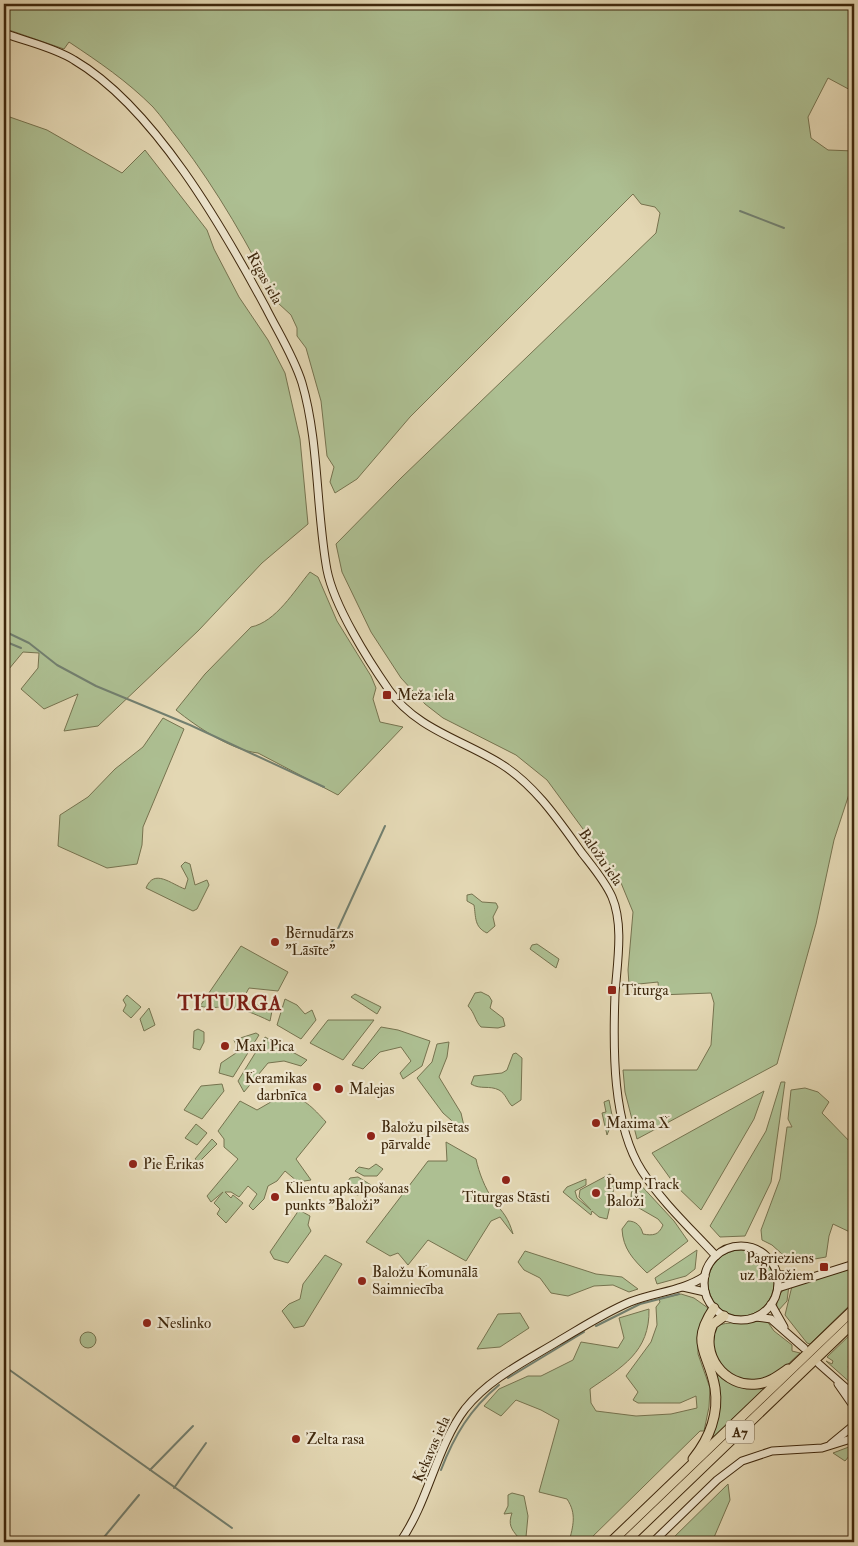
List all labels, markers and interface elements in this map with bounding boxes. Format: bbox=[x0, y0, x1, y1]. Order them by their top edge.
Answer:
street label: Rīgas iela bbox=[242, 249, 287, 308]
place label: Meža iela bbox=[397, 686, 455, 705]
marker: Meža iela bbox=[381, 689, 393, 701]
street label: Baložu iela bbox=[574, 825, 628, 890]
place label: Bērnudārzs "Lāsīte" bbox=[285, 924, 354, 960]
marker: Bērnudārzs "Lāsīte" bbox=[269, 936, 281, 948]
place label: Titurga bbox=[622, 981, 669, 1000]
marker: Titurga bbox=[606, 984, 618, 996]
district label: TITURGA bbox=[177, 991, 283, 1016]
place label: Maxi Pica bbox=[235, 1037, 295, 1056]
marker: Maxi Pica bbox=[219, 1040, 231, 1052]
place label: Keramikas darbnīca bbox=[245, 1069, 308, 1105]
place label: Malejas bbox=[349, 1080, 394, 1099]
marker: Keramikas darbnīca bbox=[311, 1081, 323, 1093]
marker: Malejas bbox=[333, 1083, 345, 1095]
place label: Maxima X bbox=[606, 1114, 670, 1133]
marker: Maxima X bbox=[590, 1117, 602, 1129]
place label: Baložu pilsētas pārvalde bbox=[380, 1118, 469, 1155]
marker: Baložu pilsētas pārvalde bbox=[365, 1130, 377, 1142]
place label: Pie Ērikas bbox=[143, 1155, 204, 1174]
marker: Pie Ērikas bbox=[127, 1158, 139, 1170]
marker: Titurgas Stāsti bbox=[500, 1174, 512, 1186]
place label: Pump Track Baloži bbox=[606, 1175, 679, 1211]
place label: Klientu apkalpošanas punkts "Baloži" bbox=[284, 1179, 409, 1216]
marker: Pump Track Baloži bbox=[590, 1187, 602, 1199]
place label: Titurgas Stāsti bbox=[462, 1188, 550, 1207]
marker: Klientu apkalpošanas punkts "Baloži" bbox=[269, 1191, 281, 1203]
place label: Pagrieziens uz Baložiem bbox=[740, 1249, 814, 1285]
marker: Pagrieziens uz Baložiem bbox=[818, 1261, 830, 1273]
place label: Baložu Komunālā Saimniecība bbox=[372, 1263, 479, 1299]
marker: Baložu Komunālā Saimniecība bbox=[356, 1275, 368, 1287]
place label: Neslinko bbox=[157, 1314, 211, 1333]
marker: Neslinko bbox=[141, 1317, 153, 1329]
street label: Ķekavas iela bbox=[408, 1412, 455, 1485]
road number: A7 bbox=[726, 1420, 754, 1444]
place label: Zelta rasa bbox=[306, 1430, 365, 1449]
marker: Zelta rasa bbox=[290, 1433, 302, 1445]

